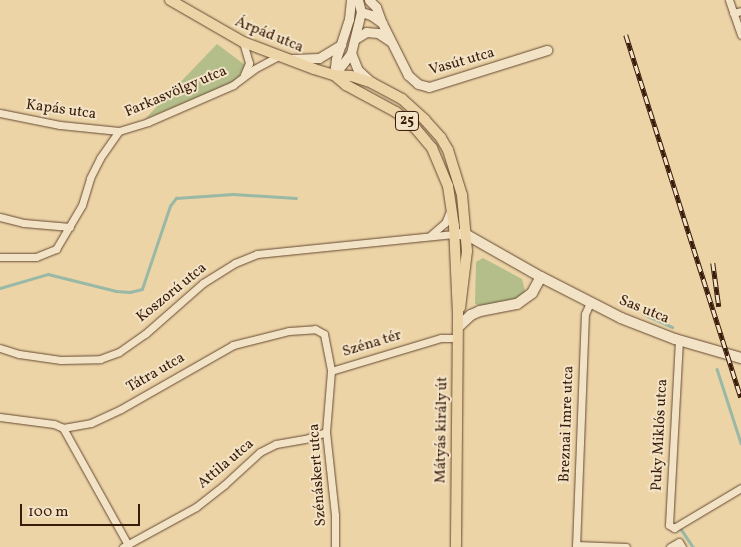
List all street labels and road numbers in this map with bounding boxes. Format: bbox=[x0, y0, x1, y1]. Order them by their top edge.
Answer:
street label: Árpád utca bbox=[232, 13, 306, 57]
street label: Vasút utca bbox=[427, 44, 497, 80]
street label: Farkasvölgy utca bbox=[122, 62, 230, 122]
street label: Kapás utca bbox=[25, 96, 97, 124]
road number: 25 bbox=[394, 110, 420, 132]
street label: Koszorú utca bbox=[133, 259, 211, 327]
street label: Sas utca bbox=[616, 292, 672, 328]
street label: Széna tér bbox=[340, 326, 404, 362]
street label: Tátra utca bbox=[124, 349, 188, 397]
street label: Breznai Imre utca bbox=[556, 365, 578, 483]
street label: Mátyás király út bbox=[432, 376, 452, 484]
street label: Puky Miklós utca bbox=[648, 378, 672, 492]
street label: Szénáskert utca bbox=[305, 423, 331, 527]
street label: Attila utca bbox=[194, 435, 258, 493]

